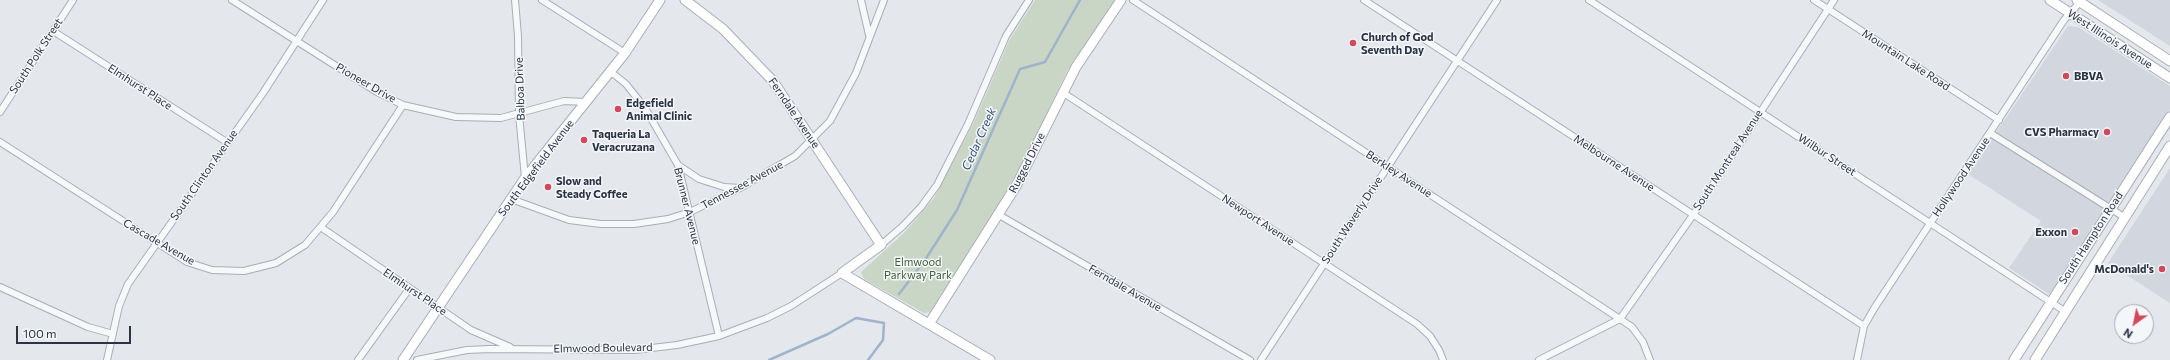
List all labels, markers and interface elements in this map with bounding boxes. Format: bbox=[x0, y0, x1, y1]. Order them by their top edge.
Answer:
street label: West Illinois Avenue bbox=[2065, 7, 2155, 71]
street label: South Polk Street bbox=[7, 16, 65, 96]
street label: Mountain Lake Road bbox=[1859, 27, 1953, 93]
place label: Church of God Seventh Day bbox=[1361, 30, 1434, 56]
marker: Church of God Seventh Day bbox=[1348, 38, 1358, 48]
street label: Balboa Drive bbox=[512, 57, 528, 121]
street label: Pioneer Drive bbox=[334, 60, 398, 106]
street label: Elmhurst Place bbox=[105, 61, 175, 113]
place label: BBVA bbox=[2074, 69, 2103, 83]
marker: BBVA bbox=[2061, 71, 2071, 81]
street label: Ferndale Avenue bbox=[766, 75, 822, 151]
place label: Edgefield Animal Clinic bbox=[626, 96, 692, 122]
marker: Edgefield Animal Clinic bbox=[613, 104, 623, 114]
water label: Cedar Creek bbox=[959, 106, 999, 172]
street label: South Montreal Avenue bbox=[1691, 107, 1765, 213]
street label: South Edgefield Avenue bbox=[495, 117, 577, 219]
place label: CVS Pharmacy bbox=[2025, 125, 2099, 139]
street label: South Clinton Avenue bbox=[168, 127, 240, 223]
place label: Taqueria La Veracruzana bbox=[592, 127, 655, 153]
marker: CVS Pharmacy bbox=[2102, 127, 2112, 137]
street label: Rugged Drive bbox=[1006, 131, 1048, 195]
street label: Wilbur Street bbox=[1795, 131, 1859, 179]
street label: Melbourne Avenue bbox=[1571, 132, 1657, 194]
marker: Taqueria La Veracruzana bbox=[579, 135, 589, 145]
street label: Hollywood Avenue bbox=[1930, 135, 1992, 219]
street label: Berkley Avenue bbox=[1363, 148, 1435, 200]
street label: Tennessee Avenue bbox=[699, 158, 785, 212]
street label: Brunner Avenue bbox=[671, 166, 703, 246]
place label: Slow and Steady Coffee bbox=[556, 174, 627, 200]
street label: South Waverly Drive bbox=[1319, 174, 1385, 266]
marker: Slow and Steady Coffee bbox=[543, 182, 553, 192]
street label: South Hampton Road bbox=[2056, 189, 2126, 287]
street label: Newport Avenue bbox=[1219, 192, 1297, 248]
street label: Cascade Avenue bbox=[121, 216, 197, 268]
place label: Exxon bbox=[2035, 225, 2067, 239]
marker: Exxon bbox=[2070, 227, 2080, 237]
park label: Elmwood Parkway Park bbox=[884, 255, 952, 281]
street label: Ferndale Avenue bbox=[1086, 262, 1164, 314]
place label: McDonald's bbox=[2094, 262, 2154, 276]
marker: McDonald's bbox=[2157, 264, 2167, 274]
street label: Elmhurst Place bbox=[381, 266, 449, 318]
north arrow bbox=[2114, 304, 2154, 344]
scale bar bbox=[18, 318, 133, 344]
text: 100 m bbox=[23, 326, 57, 340]
text: N bbox=[2121, 326, 2135, 341]
street label: Elmwood Boulevard bbox=[553, 341, 653, 355]

